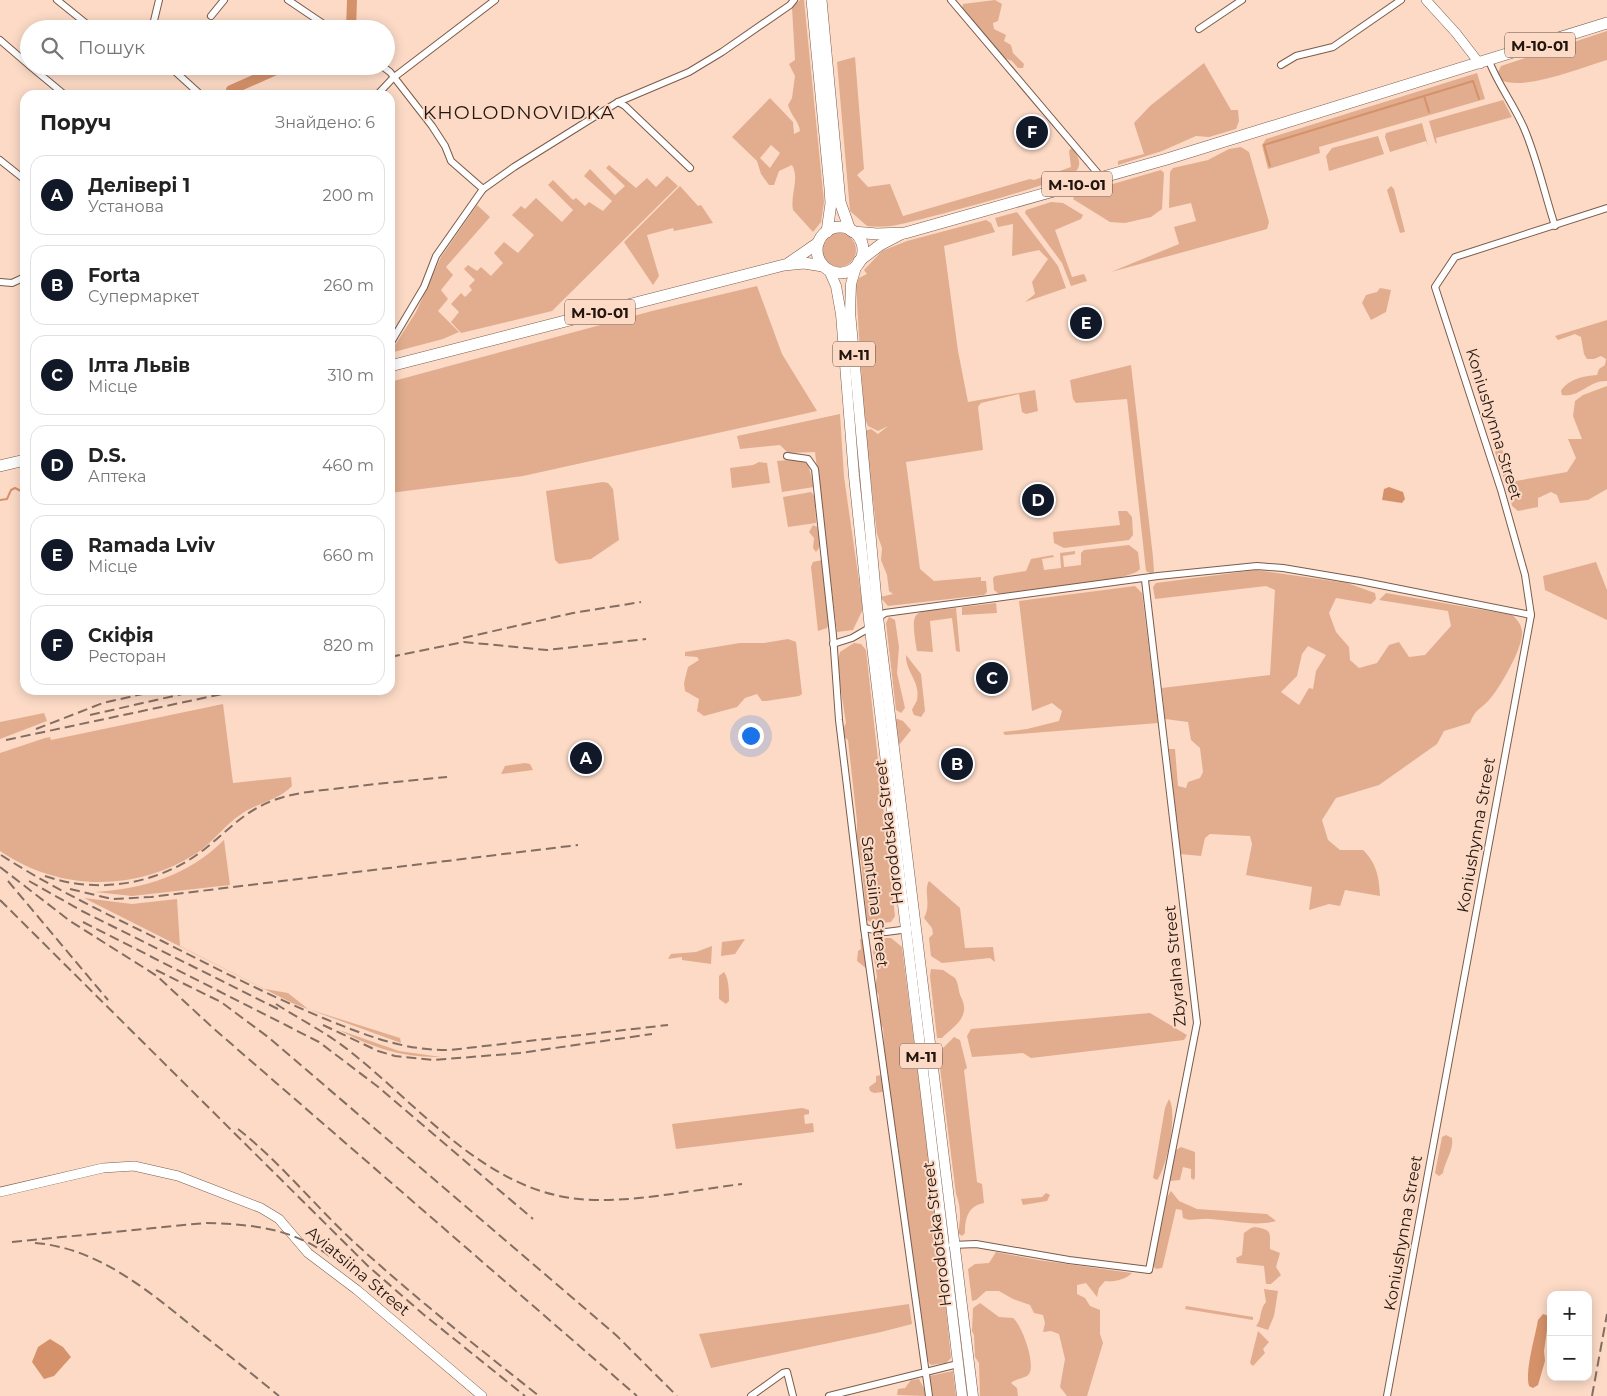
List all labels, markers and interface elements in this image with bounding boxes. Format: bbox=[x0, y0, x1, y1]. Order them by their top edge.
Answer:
search box bbox=[20, 20, 395, 75]
road number: М-10-01 bbox=[1505, 32, 1575, 58]
icon: search bbox=[38, 34, 66, 62]
text: Пошук bbox=[78, 36, 145, 59]
district label: KHOLODNOVIDKA bbox=[423, 101, 615, 124]
text: Поруч bbox=[40, 110, 111, 135]
text: Знайдено: 6 bbox=[275, 113, 375, 132]
pin: F bbox=[1016, 113, 1048, 151]
road number: М-10-01 bbox=[1042, 172, 1112, 196]
text: Делівері 1 bbox=[88, 174, 190, 197]
text: A bbox=[51, 186, 63, 205]
text: 200 m bbox=[323, 186, 374, 205]
text: Установа bbox=[88, 197, 164, 216]
text: Forta bbox=[88, 264, 140, 287]
text: B bbox=[51, 276, 63, 295]
text: 260 m bbox=[323, 276, 374, 295]
text: Супермаркет bbox=[88, 287, 199, 306]
road number: М-10-01 bbox=[565, 300, 635, 324]
pin: E bbox=[1070, 304, 1102, 342]
road number: М-11 bbox=[833, 342, 875, 366]
street label: Koniushynna Street bbox=[1462, 346, 1526, 503]
text: Ілта Львів bbox=[88, 354, 190, 377]
text: C bbox=[51, 366, 63, 385]
text: 310 m bbox=[327, 366, 374, 385]
text: Місце bbox=[88, 377, 138, 396]
text: D.S. bbox=[88, 444, 126, 467]
text: D bbox=[50, 456, 64, 475]
text: 460 m bbox=[322, 456, 374, 475]
text: Аптека bbox=[88, 467, 146, 486]
pin: D bbox=[1022, 481, 1054, 519]
text: Ramada Lviv bbox=[88, 534, 215, 557]
text: E bbox=[52, 546, 62, 565]
text: 660 m bbox=[323, 546, 374, 565]
text: Місце bbox=[88, 557, 138, 576]
text: Скіфія bbox=[88, 624, 154, 647]
text: F bbox=[52, 636, 62, 655]
text: 820 m bbox=[323, 636, 374, 655]
text: Ресторан bbox=[88, 647, 166, 666]
pin: C bbox=[976, 659, 1008, 697]
your location bbox=[738, 723, 764, 749]
pin: A bbox=[570, 739, 602, 777]
pin: B bbox=[941, 745, 973, 783]
street label: Koniushynna Street bbox=[1453, 755, 1499, 914]
street label: Horodotska Street bbox=[871, 758, 907, 906]
street label: Stantsiina Street bbox=[858, 835, 893, 969]
street label: Zbyralna Street bbox=[1160, 904, 1190, 1028]
road number: М-11 bbox=[900, 1044, 942, 1068]
street label: Koniushynna Street bbox=[1380, 1153, 1426, 1312]
street label: Horodotska Street bbox=[919, 1160, 955, 1308]
street label: Aviatsiina Street bbox=[302, 1222, 414, 1320]
map controls bbox=[1547, 1291, 1592, 1381]
button: + bbox=[1547, 1291, 1592, 1336]
button: − bbox=[1547, 1336, 1592, 1381]

